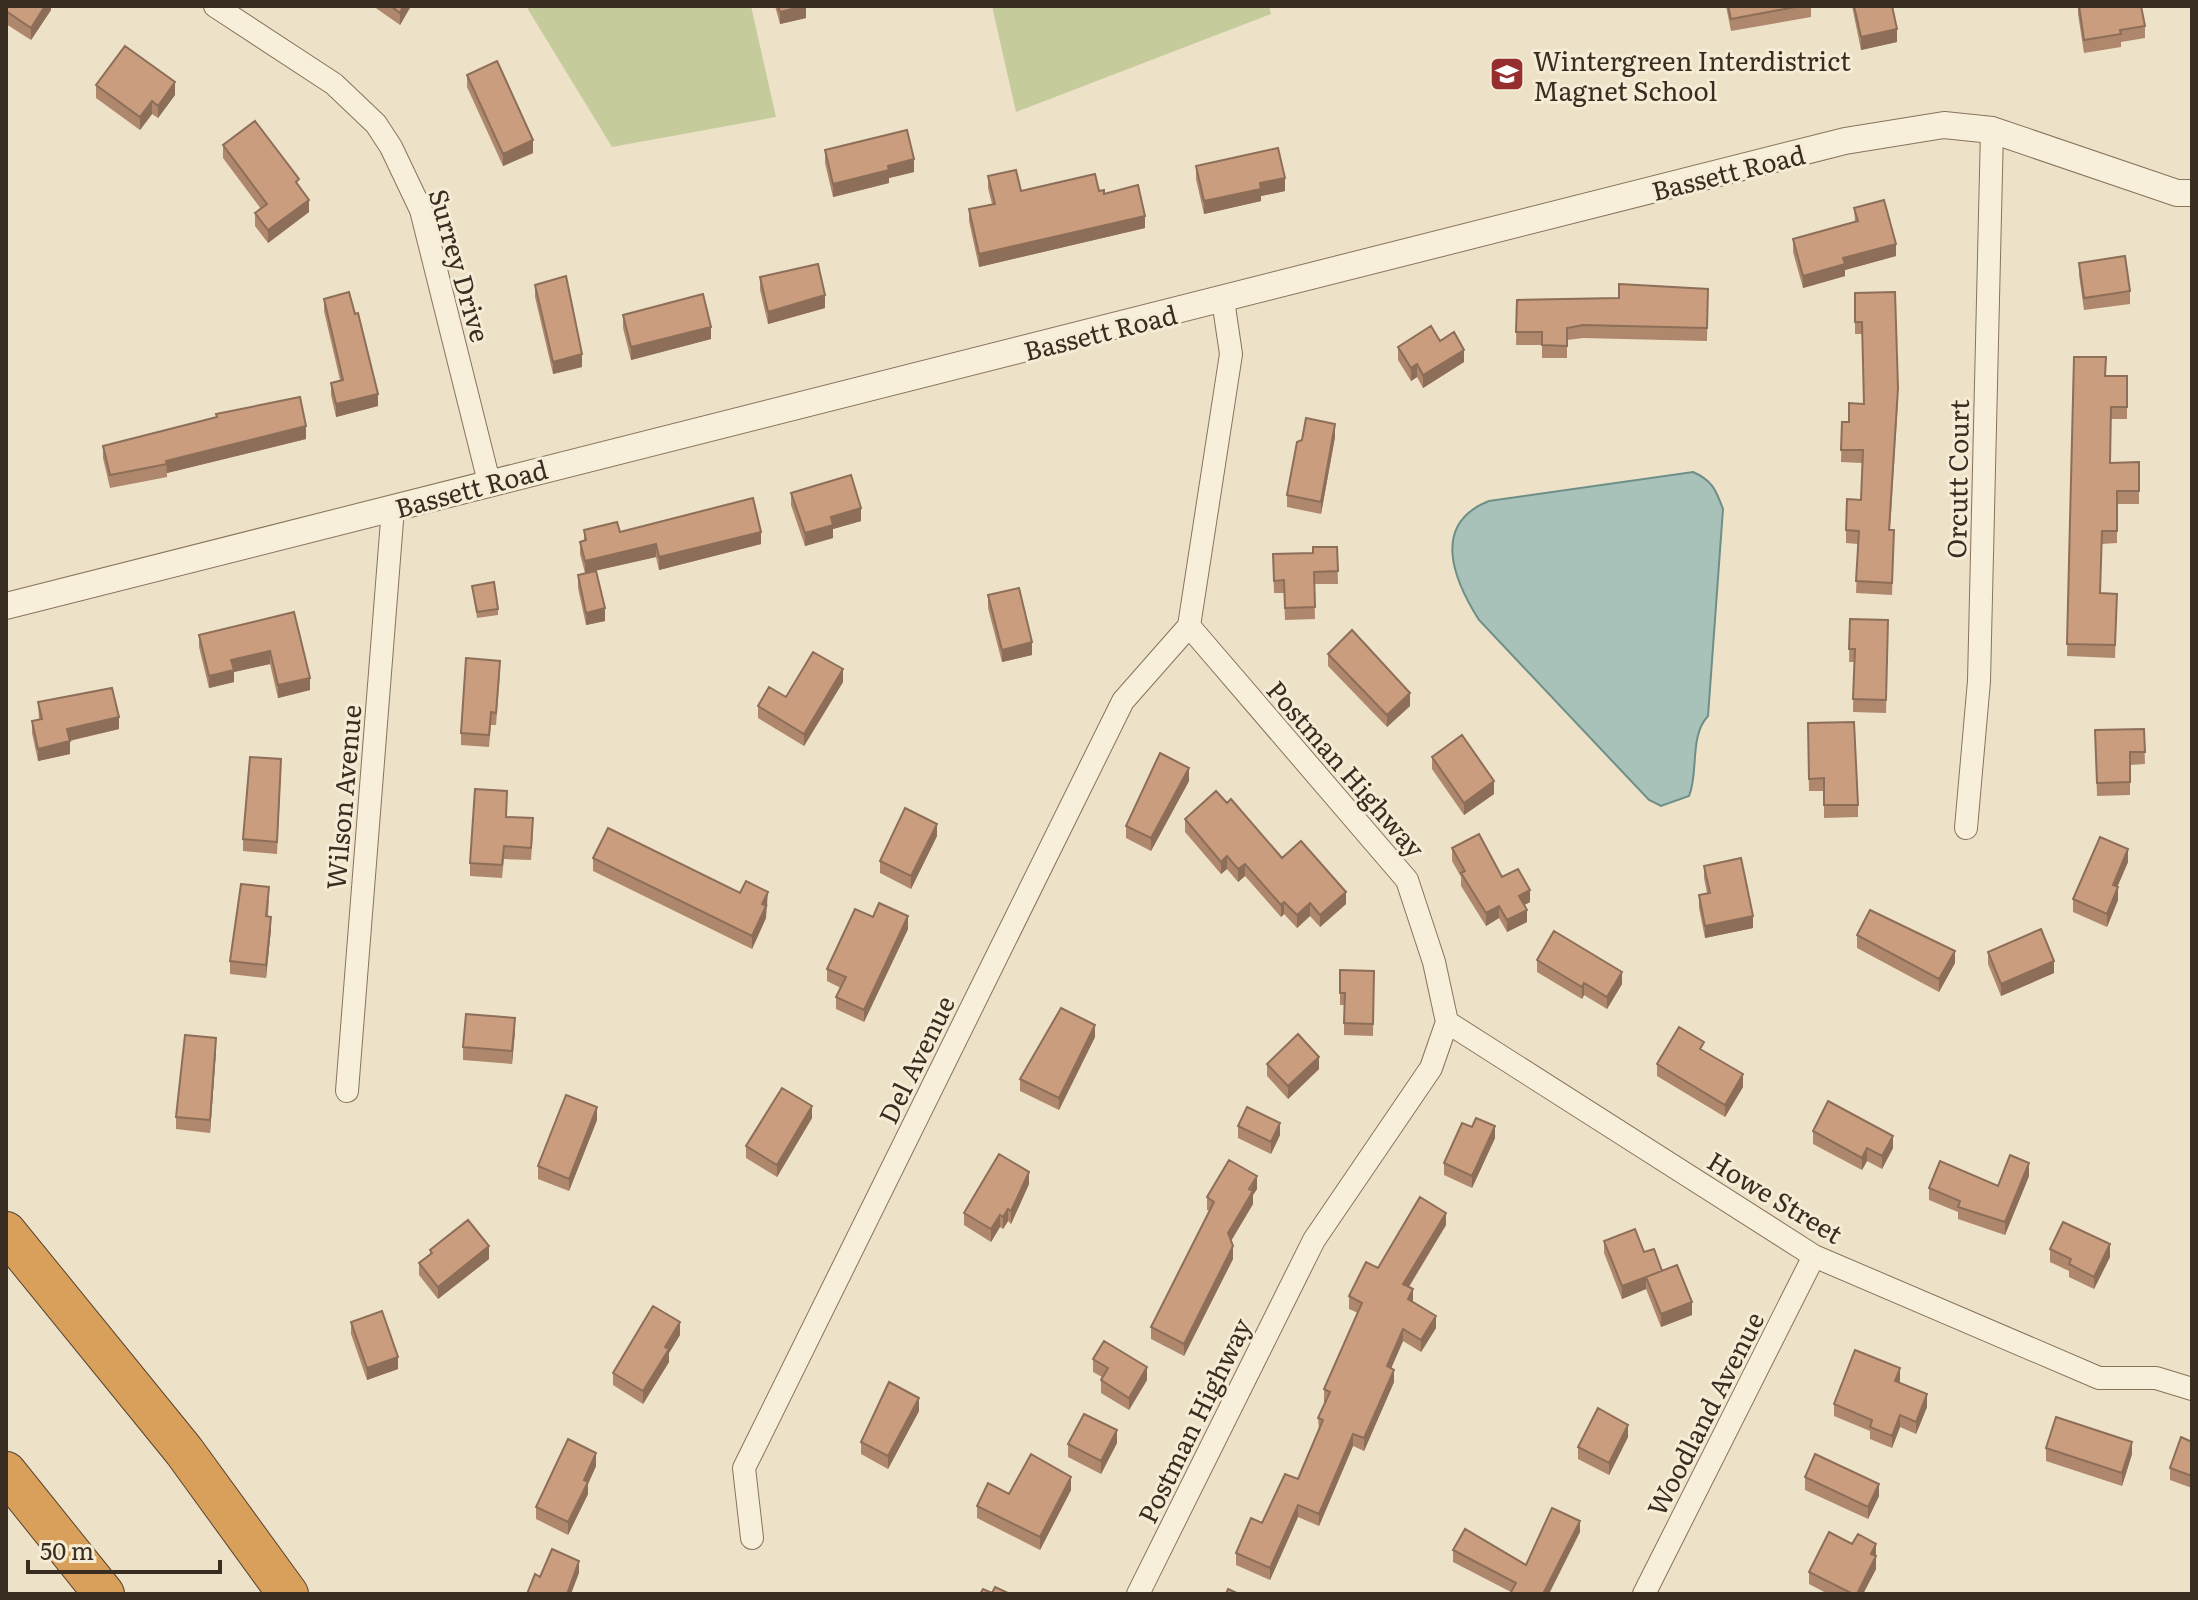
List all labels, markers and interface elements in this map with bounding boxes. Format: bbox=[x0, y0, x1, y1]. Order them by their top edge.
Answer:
place label: Wintergreen Interdistrict Magnet School bbox=[1533, 40, 1851, 109]
school or university icon: Wintergreen Interdistrict Magnet School bbox=[1488, 55, 1526, 93]
street label: Bassett Road bbox=[1647, 133, 1809, 209]
street label: Surrey Drive bbox=[421, 184, 501, 346]
street label: Bassett Road bbox=[1019, 293, 1181, 369]
street label: Orcutt Court bbox=[1935, 399, 1977, 559]
street label: Bassett Road bbox=[390, 448, 552, 526]
street label: Postman Highway bbox=[1259, 671, 1435, 865]
street label: Wilson Avenue bbox=[314, 703, 370, 891]
street label: Del Avenue bbox=[867, 988, 963, 1130]
street label: Howe Street bbox=[1701, 1140, 1851, 1252]
street label: Woodland Avenue bbox=[1636, 1304, 1772, 1522]
street label: Postman Highway bbox=[1126, 1311, 1260, 1529]
scale bar bbox=[28, 1524, 220, 1574]
text: 50 m bbox=[40, 1532, 94, 1567]

